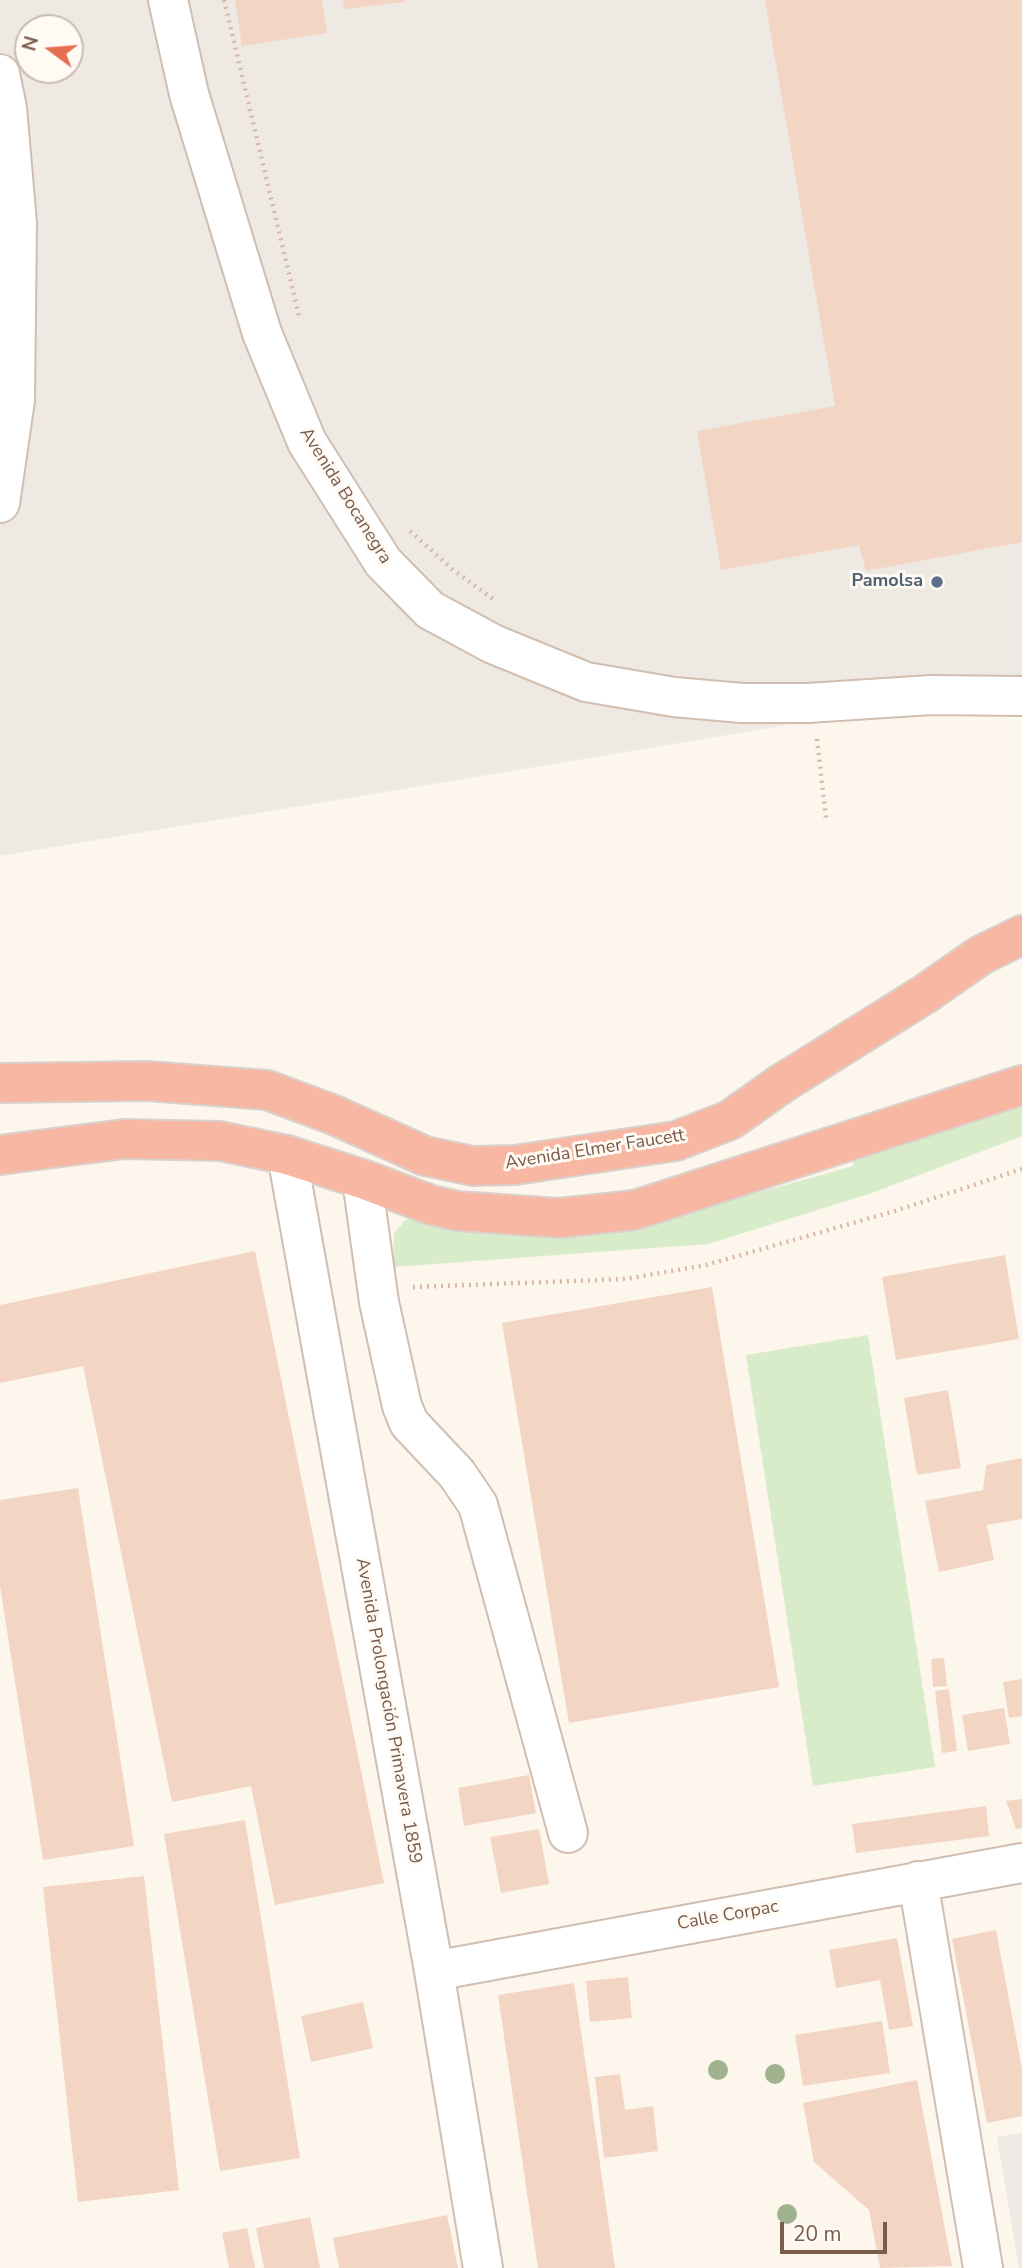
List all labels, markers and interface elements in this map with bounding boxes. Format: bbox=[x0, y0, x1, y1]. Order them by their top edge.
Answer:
north arrow bbox=[14, 14, 84, 84]
text: N bbox=[16, 33, 45, 54]
street label: Avenida Bocanegra bbox=[294, 424, 396, 568]
place label: Pamolsa bbox=[851, 571, 923, 593]
marker: Pamolsa bbox=[929, 574, 945, 590]
street label: Avenida Elmer Faucett bbox=[504, 1125, 686, 1175]
street label: Avenida Prolongación Primavera 1859 bbox=[350, 1556, 426, 1866]
street label: Calle Corpac bbox=[676, 1896, 780, 1936]
scale bar bbox=[784, 2208, 891, 2252]
text: 20 m bbox=[793, 2220, 842, 2248]

